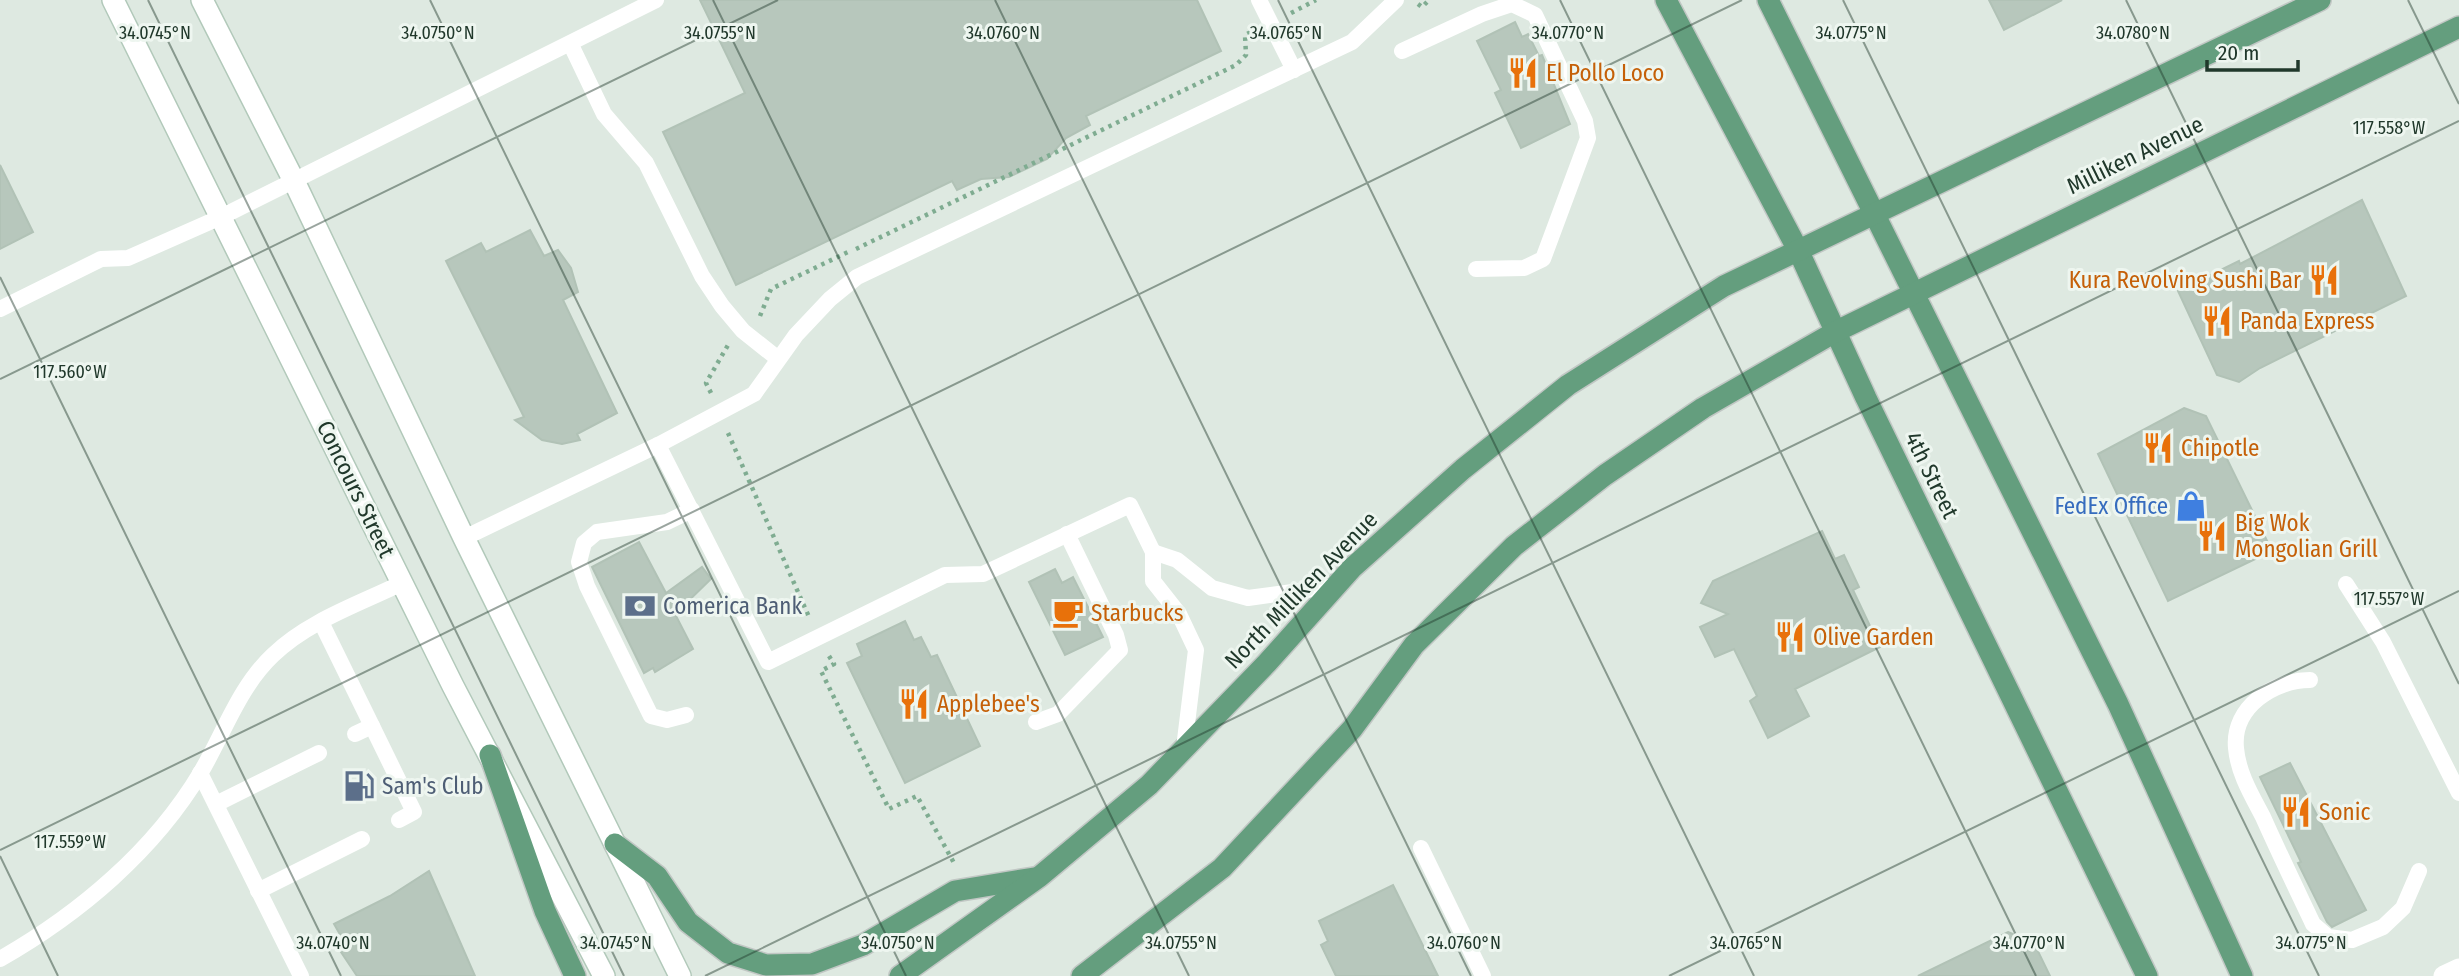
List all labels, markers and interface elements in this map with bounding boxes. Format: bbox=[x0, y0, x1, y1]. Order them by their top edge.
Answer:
text: 34.0745°N bbox=[119, 22, 191, 44]
text: 34.0750°N bbox=[401, 22, 475, 44]
text: 34.0755°N bbox=[684, 22, 756, 44]
text: 34.0760°N bbox=[966, 22, 1040, 44]
text: 34.0765°N bbox=[1250, 22, 1322, 44]
text: 34.0770°N bbox=[1532, 22, 1604, 44]
text: 34.0775°N bbox=[1815, 22, 1887, 44]
text: 34.0780°N bbox=[2096, 22, 2170, 44]
scale bar bbox=[2207, 28, 2298, 72]
text: 20 m bbox=[2218, 40, 2259, 66]
restaurant icon: El Pollo Loco bbox=[1506, 56, 1540, 90]
place label: El Pollo Loco bbox=[1546, 59, 1664, 87]
street label: Milliken Avenue bbox=[2062, 110, 2208, 200]
text: 117.558°W bbox=[2353, 117, 2426, 139]
restaurant icon: Kura Revolving Sushi Bar bbox=[2307, 263, 2341, 297]
place label: Kura Revolving Sushi Bar bbox=[2069, 266, 2301, 294]
restaurant icon: Panda Express bbox=[2200, 304, 2234, 338]
place label: Panda Express bbox=[2240, 307, 2375, 335]
text: 117.560°W bbox=[33, 361, 107, 383]
street label: Concours Street bbox=[311, 416, 401, 562]
street label: 4th Street bbox=[1899, 427, 1965, 523]
restaurant icon: Chipotle bbox=[2141, 431, 2175, 465]
place label: Chipotle bbox=[2181, 434, 2259, 462]
shop icon: FedEx Office bbox=[2174, 489, 2208, 523]
place label: FedEx Office bbox=[2054, 492, 2168, 520]
street label: North Milliken Avenue bbox=[1219, 506, 1383, 674]
place label: Big Wok Mongolian Grill bbox=[2235, 509, 2378, 563]
restaurant icon: Big Wok Mongolian Grill bbox=[2195, 519, 2229, 553]
text: 117.557°W bbox=[2354, 588, 2425, 610]
bank icon: Comerica Bank bbox=[623, 589, 657, 623]
place label: Comerica Bank bbox=[663, 592, 802, 620]
cafe icon: Starbucks bbox=[1051, 596, 1085, 630]
place label: Starbucks bbox=[1091, 599, 1184, 627]
restaurant icon: Olive Garden bbox=[1773, 620, 1807, 654]
place label: Olive Garden bbox=[1813, 623, 1934, 651]
restaurant icon: Applebee's bbox=[897, 687, 931, 721]
place label: Applebee's bbox=[937, 690, 1040, 718]
fuel station icon: Sam's Club bbox=[342, 769, 376, 803]
place label: Sam's Club bbox=[382, 772, 484, 800]
restaurant icon: Sonic bbox=[2279, 795, 2313, 829]
place label: Sonic bbox=[2319, 798, 2370, 826]
text: 117.559°W bbox=[34, 831, 106, 853]
text: 34.0740°N bbox=[296, 932, 370, 954]
text: 34.0745°N bbox=[580, 932, 652, 954]
text: 34.0750°N bbox=[861, 932, 935, 954]
text: 34.0755°N bbox=[1145, 932, 1217, 954]
text: 34.0760°N bbox=[1427, 932, 1501, 954]
text: 34.0765°N bbox=[1710, 932, 1782, 954]
text: 34.0770°N bbox=[1993, 932, 2065, 954]
text: 34.0775°N bbox=[2275, 932, 2347, 954]

